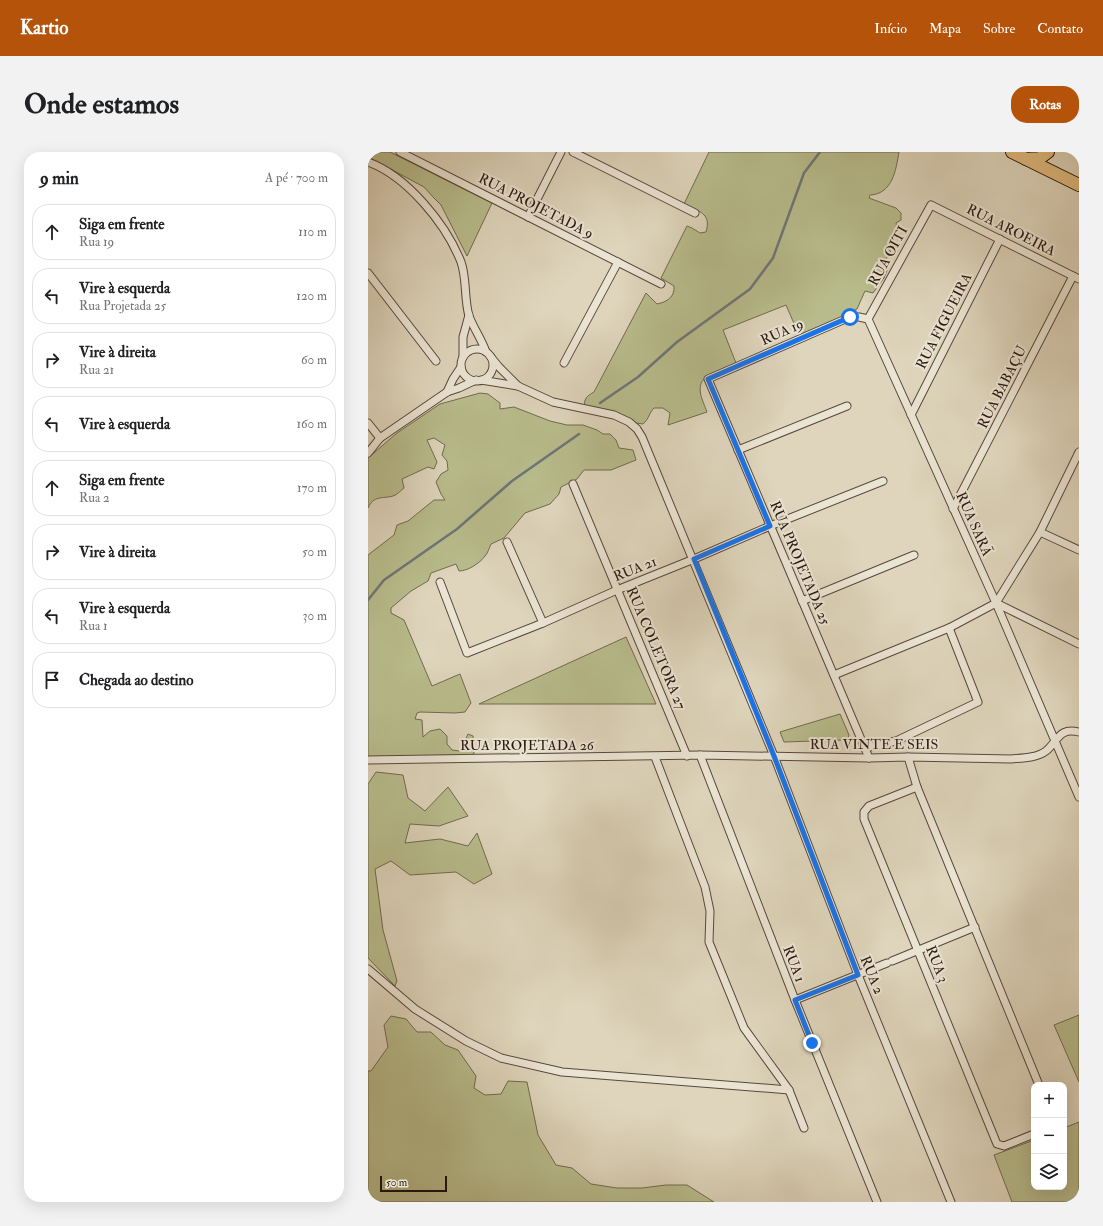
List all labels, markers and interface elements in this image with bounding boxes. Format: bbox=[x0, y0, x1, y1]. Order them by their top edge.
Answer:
text: Kartio bbox=[20, 16, 68, 40]
text: Início bbox=[874, 20, 907, 37]
text: Mapa bbox=[929, 20, 961, 37]
text: Sobre bbox=[983, 20, 1015, 37]
text: Contato bbox=[1037, 20, 1083, 37]
button: Rotas bbox=[1011, 86, 1079, 123]
text: Onde estamos bbox=[24, 87, 179, 122]
text: 9 min bbox=[40, 168, 79, 189]
text: A pé · 700 m bbox=[265, 170, 328, 186]
street label: RUA PROJETADA 9 bbox=[476, 170, 596, 242]
street label: RUA AROEIRA bbox=[964, 200, 1058, 260]
text: Siga em frente bbox=[79, 215, 165, 234]
icon: ahead bbox=[41, 221, 63, 243]
street label: RUA OITI bbox=[865, 223, 912, 289]
text: 110 m bbox=[298, 224, 327, 240]
text: Rua 19 bbox=[79, 234, 114, 250]
street label: RUA FIGUEIRA bbox=[913, 270, 976, 372]
text: Vire à esquerda bbox=[79, 279, 170, 298]
icon: left bbox=[41, 285, 63, 307]
text: 120 m bbox=[296, 288, 327, 304]
text: Rua Projetada 25 bbox=[79, 298, 166, 314]
route start bbox=[841, 308, 859, 326]
street label: RUA 19 bbox=[758, 315, 806, 349]
street label: RUA BABAÇU bbox=[974, 342, 1030, 431]
text: Vire à direita bbox=[79, 343, 156, 362]
icon: right bbox=[41, 349, 63, 371]
text: 60 m bbox=[301, 352, 327, 368]
text: Rua 21 bbox=[79, 362, 114, 378]
icon: left bbox=[41, 413, 63, 435]
text: Vire à esquerda bbox=[79, 415, 170, 434]
text: 160 m bbox=[296, 416, 327, 432]
text: Siga em frente bbox=[79, 471, 165, 490]
icon: ahead bbox=[41, 477, 63, 499]
text: 170 m bbox=[297, 480, 327, 496]
street label: RUA SARÃ bbox=[952, 489, 996, 559]
text: Rua 2 bbox=[79, 490, 110, 506]
street label: RUA PROJETADA 25 bbox=[766, 499, 834, 628]
icon: right bbox=[41, 541, 63, 563]
text: Vire à direita bbox=[79, 543, 156, 562]
text: 50 m bbox=[302, 544, 327, 560]
street label: RUA 21 bbox=[611, 553, 659, 585]
street label: RUA COLETORA 27 bbox=[622, 584, 690, 712]
text: Vire à esquerda bbox=[79, 599, 170, 618]
icon: left bbox=[41, 605, 63, 627]
text: 30 m bbox=[303, 608, 327, 624]
text: Rua 1 bbox=[79, 618, 108, 634]
icon: arrive bbox=[41, 669, 63, 691]
text: Chegada ao destino bbox=[79, 671, 194, 690]
street label: RUA VINTE E SEIS bbox=[810, 736, 938, 753]
street label: RUA PROJETADA 26 bbox=[460, 737, 595, 754]
street label: RUA 1 bbox=[779, 943, 809, 985]
street label: RUA 3 bbox=[922, 943, 952, 985]
street label: RUA 2 bbox=[857, 953, 887, 997]
route end bbox=[803, 1034, 821, 1052]
map controls bbox=[1031, 1082, 1067, 1190]
button: + bbox=[1031, 1082, 1067, 1118]
button: − bbox=[1031, 1118, 1067, 1154]
button: layers bbox=[1031, 1154, 1067, 1190]
scale bar bbox=[380, 1174, 447, 1193]
text: 50 m bbox=[386, 1176, 407, 1189]

